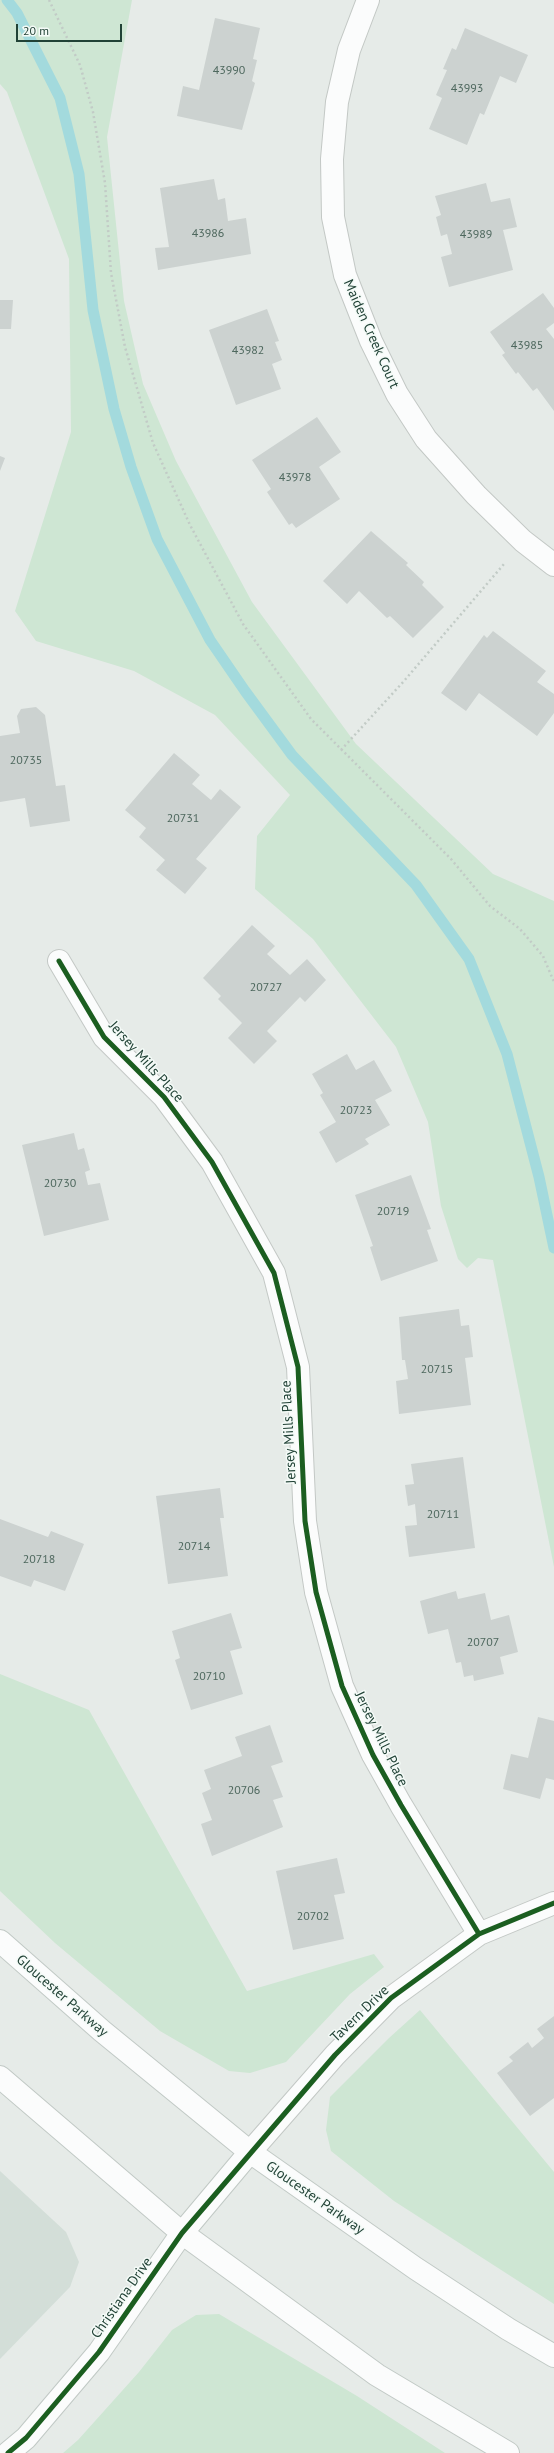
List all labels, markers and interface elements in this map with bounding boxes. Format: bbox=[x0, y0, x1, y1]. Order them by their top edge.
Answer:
scale bar bbox=[18, 16, 124, 42]
text: 20 m bbox=[23, 23, 49, 38]
house number: 43990 bbox=[213, 64, 245, 78]
house number: 43993 bbox=[451, 82, 483, 96]
house number: 43986 bbox=[192, 227, 224, 241]
house number: 43989 bbox=[460, 228, 492, 242]
street label: Maiden Creek Court bbox=[339, 277, 403, 391]
house number: 43985 bbox=[511, 339, 543, 353]
house number: 43982 bbox=[232, 344, 264, 358]
house number: 43978 bbox=[279, 471, 311, 485]
house number: 20735 bbox=[10, 754, 42, 768]
house number: 20731 bbox=[167, 812, 199, 826]
house number: 20727 bbox=[250, 981, 282, 995]
street label: Jersey Mills Place bbox=[105, 1018, 187, 1106]
house number: 20723 bbox=[340, 1104, 372, 1118]
house number: 20730 bbox=[44, 1177, 76, 1191]
house number: 20719 bbox=[377, 1205, 409, 1219]
house number: 20715 bbox=[421, 1363, 453, 1377]
street label: Jersey Mills Place bbox=[278, 1380, 300, 1484]
house number: 20711 bbox=[427, 1508, 459, 1522]
house number: 20714 bbox=[178, 1540, 210, 1554]
house number: 20718 bbox=[23, 1553, 55, 1567]
house number: 20707 bbox=[467, 1636, 499, 1650]
house number: 20710 bbox=[193, 1670, 225, 1684]
street label: Jersey Mills Place bbox=[351, 1689, 411, 1789]
house number: 20706 bbox=[228, 1784, 260, 1798]
house number: 20702 bbox=[297, 1910, 329, 1924]
street label: Gloucester Parkway bbox=[13, 1951, 111, 2041]
street label: Tavern Drive bbox=[327, 1982, 393, 2046]
street label: Gloucester Parkway bbox=[263, 2158, 367, 2238]
street label: Christiana Drive bbox=[88, 2254, 156, 2342]

